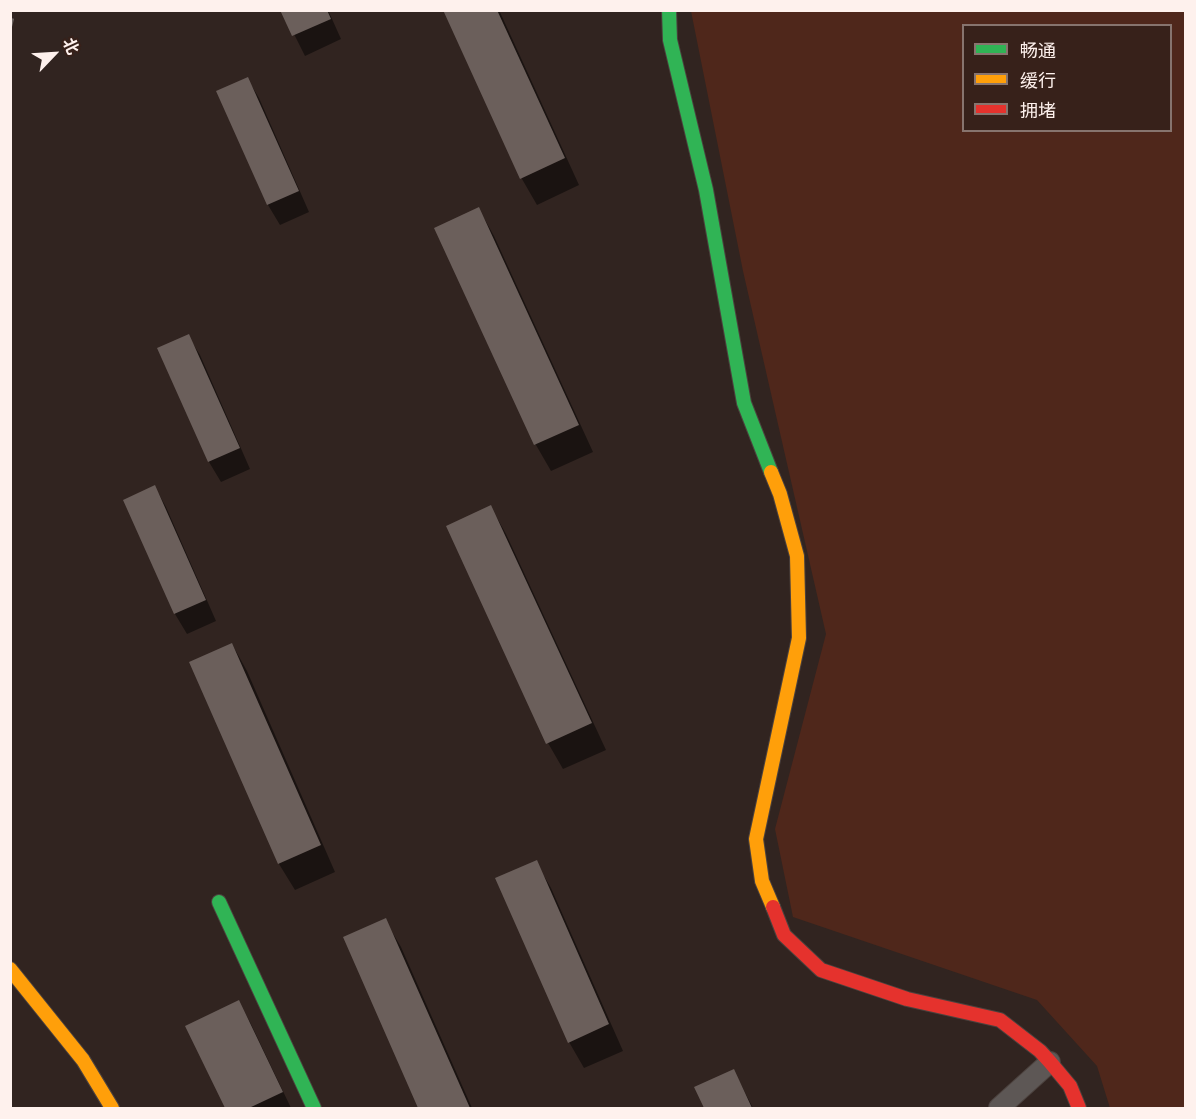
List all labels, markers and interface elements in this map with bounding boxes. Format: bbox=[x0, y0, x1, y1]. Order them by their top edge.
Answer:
north arrow bbox=[24, 24, 84, 84]
legend bbox=[962, 24, 1172, 132]
text: 北 bbox=[59, 35, 83, 57]
text: 畅通 bbox=[1020, 40, 1056, 61]
text: 缓行 bbox=[1020, 70, 1056, 91]
text: 拥堵 bbox=[1020, 100, 1056, 121]

